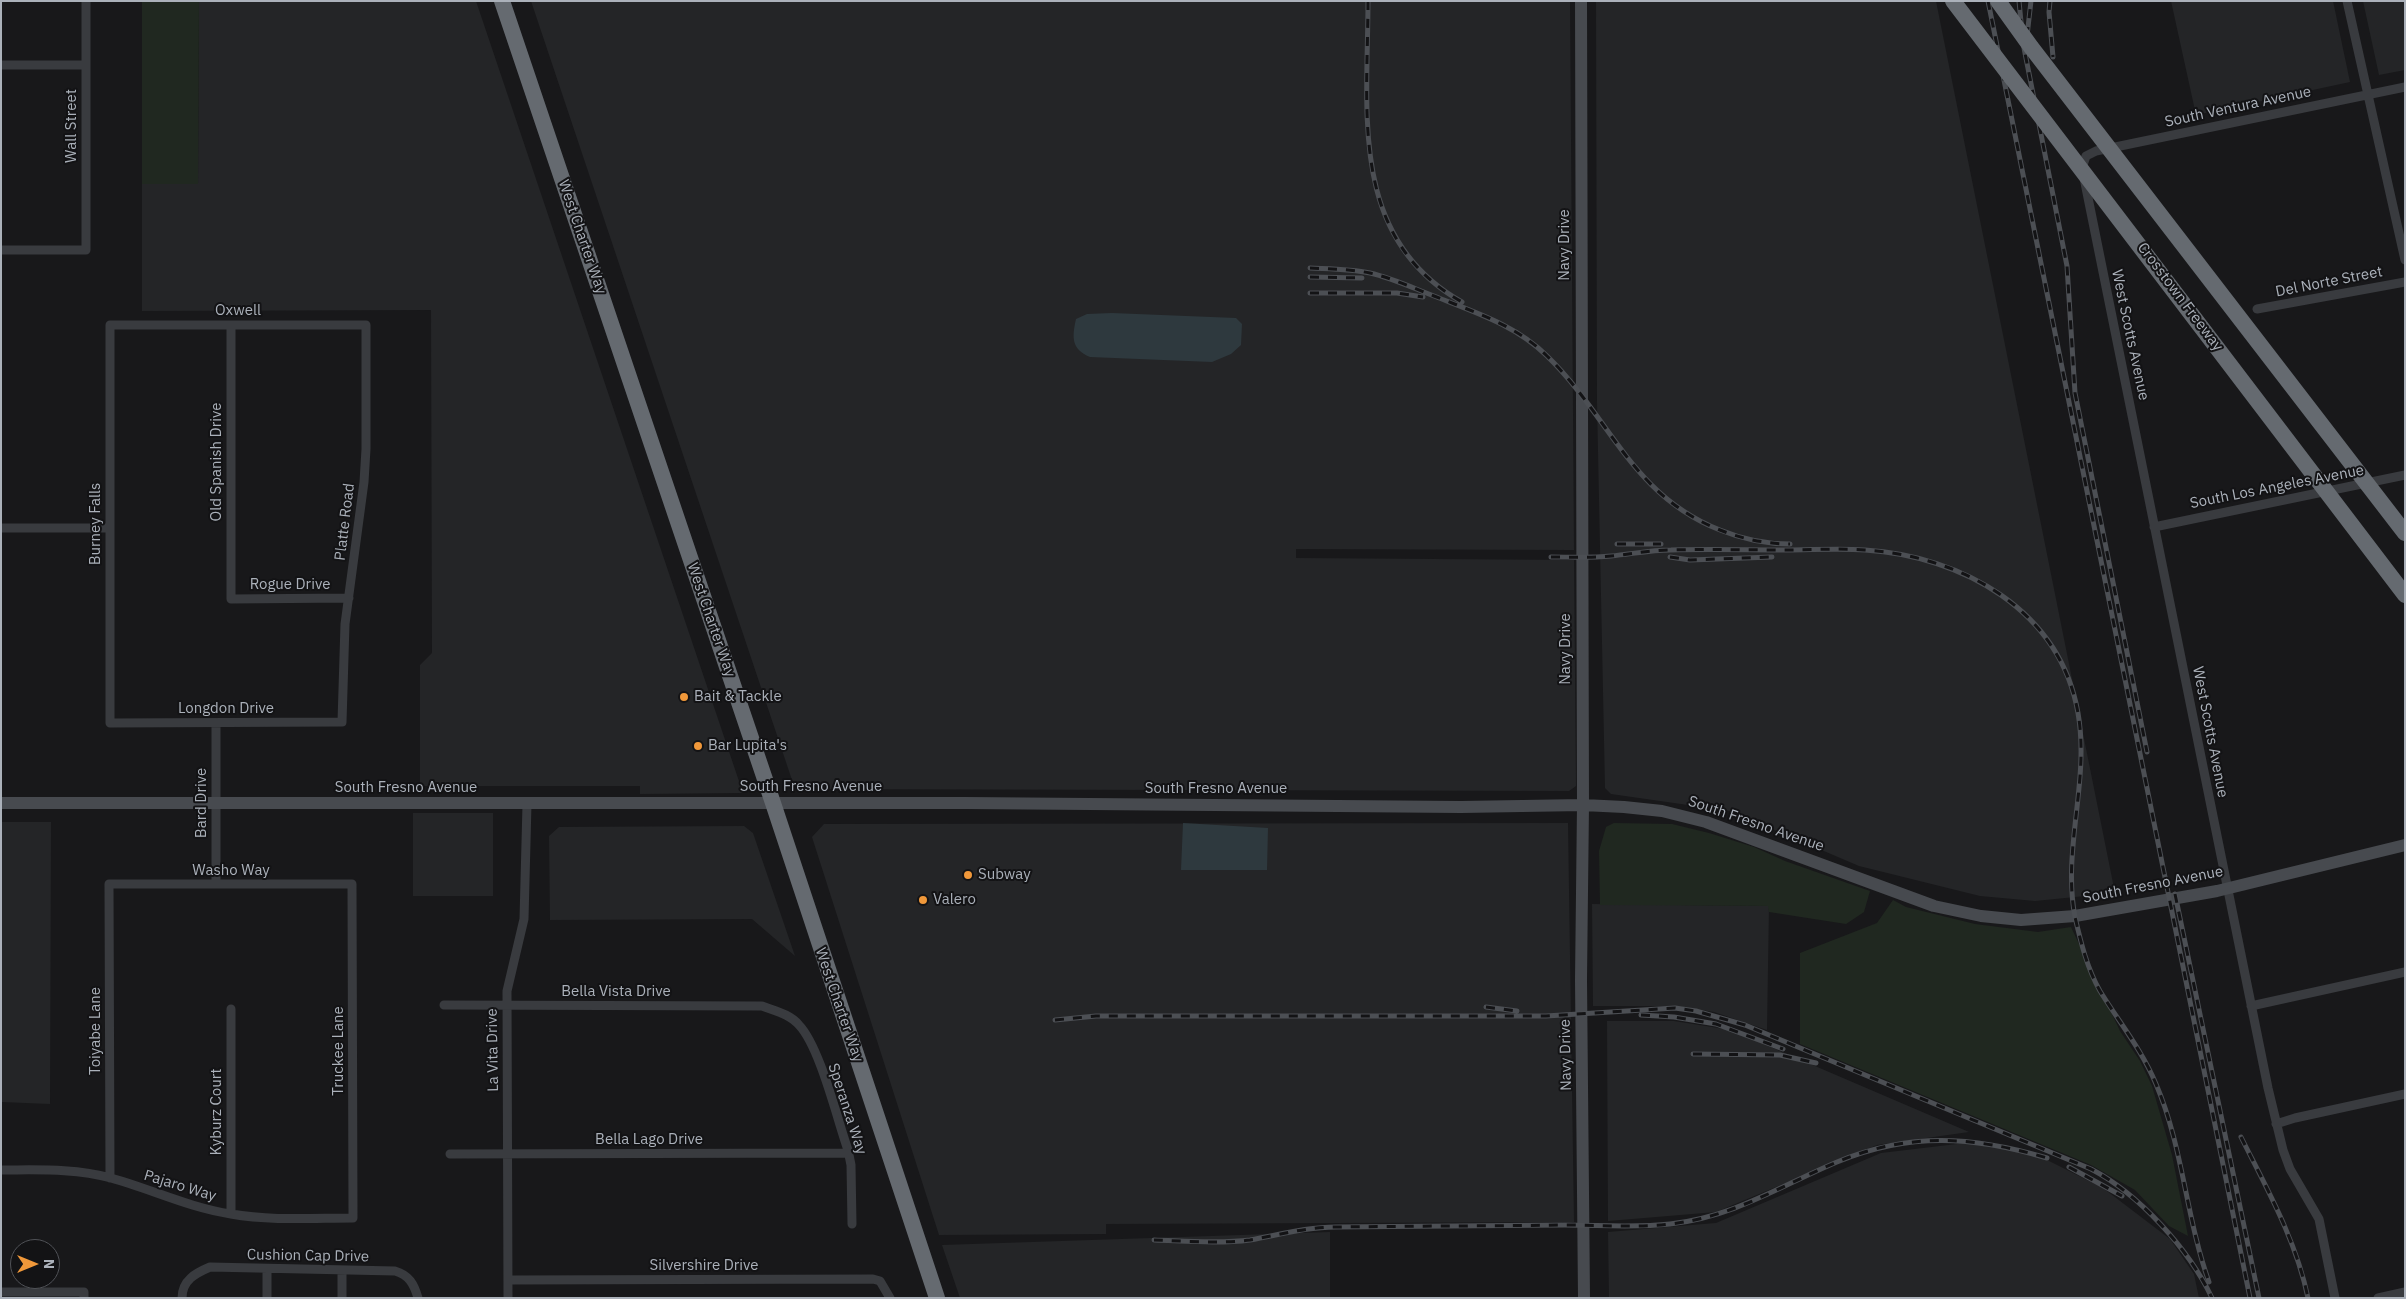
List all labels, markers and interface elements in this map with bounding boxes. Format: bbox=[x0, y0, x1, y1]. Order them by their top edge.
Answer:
street label: South Ventura Avenue bbox=[2163, 83, 2313, 131]
street label: Wall Street bbox=[63, 89, 81, 163]
street label: West Charter Way bbox=[554, 177, 610, 297]
street label: Navy Drive bbox=[1556, 209, 1574, 281]
street label: Crosstown Freeway bbox=[2133, 239, 2227, 355]
street label: Del Norte Street bbox=[2274, 263, 2384, 301]
street label: West Scotts Avenue bbox=[2107, 268, 2153, 402]
street label: Oxwell bbox=[215, 302, 261, 320]
street label: Old Spanish Drive bbox=[208, 403, 226, 521]
street label: South Los Angeles Avenue bbox=[2188, 461, 2366, 513]
street label: Platte Road bbox=[331, 482, 359, 562]
street label: Burney Falls bbox=[87, 483, 105, 565]
street label: West Charter Way bbox=[683, 560, 739, 680]
street label: Rogue Drive bbox=[250, 576, 330, 594]
street label: Navy Drive bbox=[1557, 613, 1575, 685]
street label: West Scotts Avenue bbox=[2188, 665, 2232, 799]
place label: Bait & Tackle bbox=[694, 688, 782, 706]
marker: Bait & Tackle bbox=[678, 691, 690, 703]
street label: Longdon Drive bbox=[178, 700, 274, 718]
place label: Bar Lupita's bbox=[708, 737, 787, 755]
marker: Bar Lupita's bbox=[692, 740, 704, 752]
street label: Bard Drive bbox=[193, 768, 211, 838]
street label: South Fresno Avenue bbox=[740, 778, 882, 796]
street label: South Fresno Avenue bbox=[335, 779, 477, 797]
street label: South Fresno Avenue bbox=[1145, 780, 1287, 798]
street label: South Fresno Avenue bbox=[1686, 792, 1826, 856]
street label: Washo Way bbox=[192, 862, 270, 880]
street label: South Fresno Avenue bbox=[2081, 863, 2225, 907]
place label: Subway bbox=[978, 866, 1031, 884]
marker: Subway bbox=[962, 869, 974, 881]
place label: Valero bbox=[933, 891, 976, 909]
marker: Valero bbox=[917, 894, 929, 906]
street label: West Charter Way bbox=[811, 945, 867, 1065]
street label: Bella Vista Drive bbox=[561, 983, 671, 1001]
street label: Toiyabe Lane bbox=[87, 987, 105, 1075]
street label: Truckee Lane bbox=[330, 1006, 348, 1096]
street label: La Vita Drive bbox=[483, 1008, 503, 1092]
street label: Navy Drive bbox=[1556, 1019, 1576, 1091]
street label: Speranza Way bbox=[824, 1061, 870, 1157]
street label: Kyburz Court bbox=[208, 1068, 226, 1156]
street label: Bella Lago Drive bbox=[595, 1131, 703, 1149]
street label: Pajaro Way bbox=[142, 1166, 218, 1206]
north arrow bbox=[10, 1239, 60, 1289]
street label: Cushion Cap Drive bbox=[247, 1246, 369, 1266]
street label: Silvershire Drive bbox=[650, 1257, 758, 1275]
text: N bbox=[40, 1259, 58, 1269]

